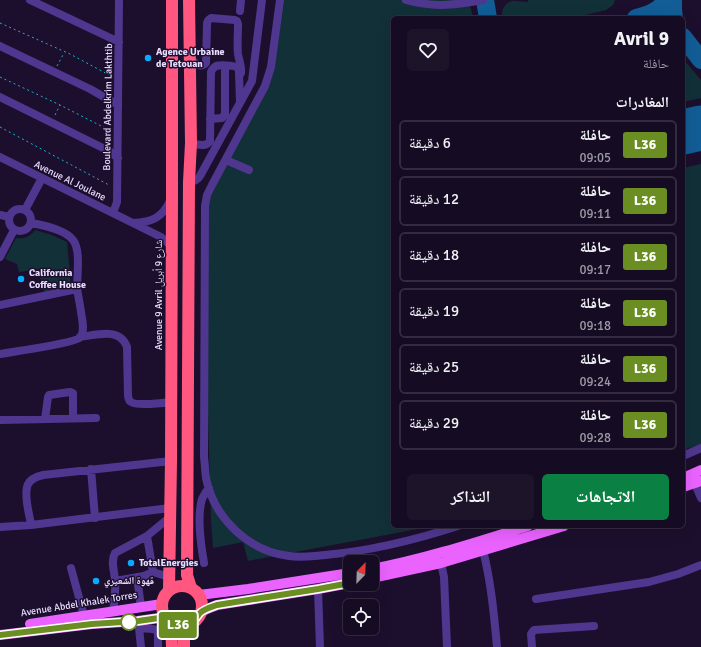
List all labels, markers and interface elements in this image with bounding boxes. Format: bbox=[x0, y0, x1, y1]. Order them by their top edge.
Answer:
text: 9 Avril bbox=[614, 27, 669, 51]
button: heart bbox=[407, 29, 449, 71]
street label: Boulevard Abdelkrim Lakthtib bbox=[101, 43, 115, 171]
place label: Agence Urbaine de Tetouan bbox=[156, 46, 225, 70]
marker: Agence Urbaine de Tetouan bbox=[143, 53, 153, 63]
text: حافلة bbox=[643, 56, 669, 72]
text: المغادرات bbox=[616, 93, 669, 111]
text: حافلة bbox=[580, 126, 611, 144]
text: 6 دقيقة bbox=[409, 134, 451, 152]
text: L36 bbox=[634, 136, 656, 153]
text: 09:05 bbox=[579, 150, 611, 166]
street label: Avenue Al Joulane bbox=[32, 158, 108, 204]
text: حافلة bbox=[580, 182, 611, 200]
text: 12 دقيقة bbox=[409, 190, 459, 208]
text: L36 bbox=[634, 192, 656, 209]
text: 09:11 bbox=[579, 206, 611, 222]
text: حافلة bbox=[580, 238, 611, 256]
street label: Avenue 9 Avril شارع 9 أبريل bbox=[152, 239, 165, 350]
text: 18 دقيقة bbox=[409, 246, 459, 264]
text: L36 bbox=[634, 248, 656, 265]
text: 09:17 bbox=[579, 262, 611, 278]
place label: California Coffee House bbox=[29, 267, 86, 291]
marker: California Coffee House bbox=[16, 274, 26, 284]
text: حافلة bbox=[580, 294, 611, 312]
text: 19 دقيقة bbox=[409, 302, 459, 320]
text: L36 bbox=[634, 304, 656, 321]
text: 09:18 bbox=[579, 318, 611, 334]
text: حافلة bbox=[580, 350, 611, 368]
text: 25 دقيقة bbox=[409, 358, 459, 376]
text: L36 bbox=[634, 360, 656, 377]
text: 09:24 bbox=[579, 374, 611, 390]
text: حافلة bbox=[580, 406, 611, 424]
text: 29 دقيقة bbox=[409, 414, 459, 432]
text: L36 bbox=[634, 416, 656, 433]
text: 09:28 bbox=[579, 430, 611, 446]
button: التذاكر bbox=[407, 474, 534, 520]
button: الاتجاهات bbox=[542, 474, 669, 520]
north arrow bbox=[343, 555, 379, 591]
map controls bbox=[343, 555, 379, 635]
place label: TotalEnergies bbox=[139, 557, 199, 569]
marker: TotalEnergies bbox=[126, 558, 136, 568]
place label: قهوة الشعيري bbox=[104, 575, 154, 588]
marker: قهوة الشعيري bbox=[91, 576, 101, 586]
street label: Avenue Abdel Khalek Torres bbox=[20, 589, 139, 619]
button: locate bbox=[343, 599, 379, 635]
line badge: L36 bbox=[155, 612, 201, 638]
unlabelled marker bbox=[120, 613, 138, 631]
text: L36 bbox=[167, 616, 189, 633]

